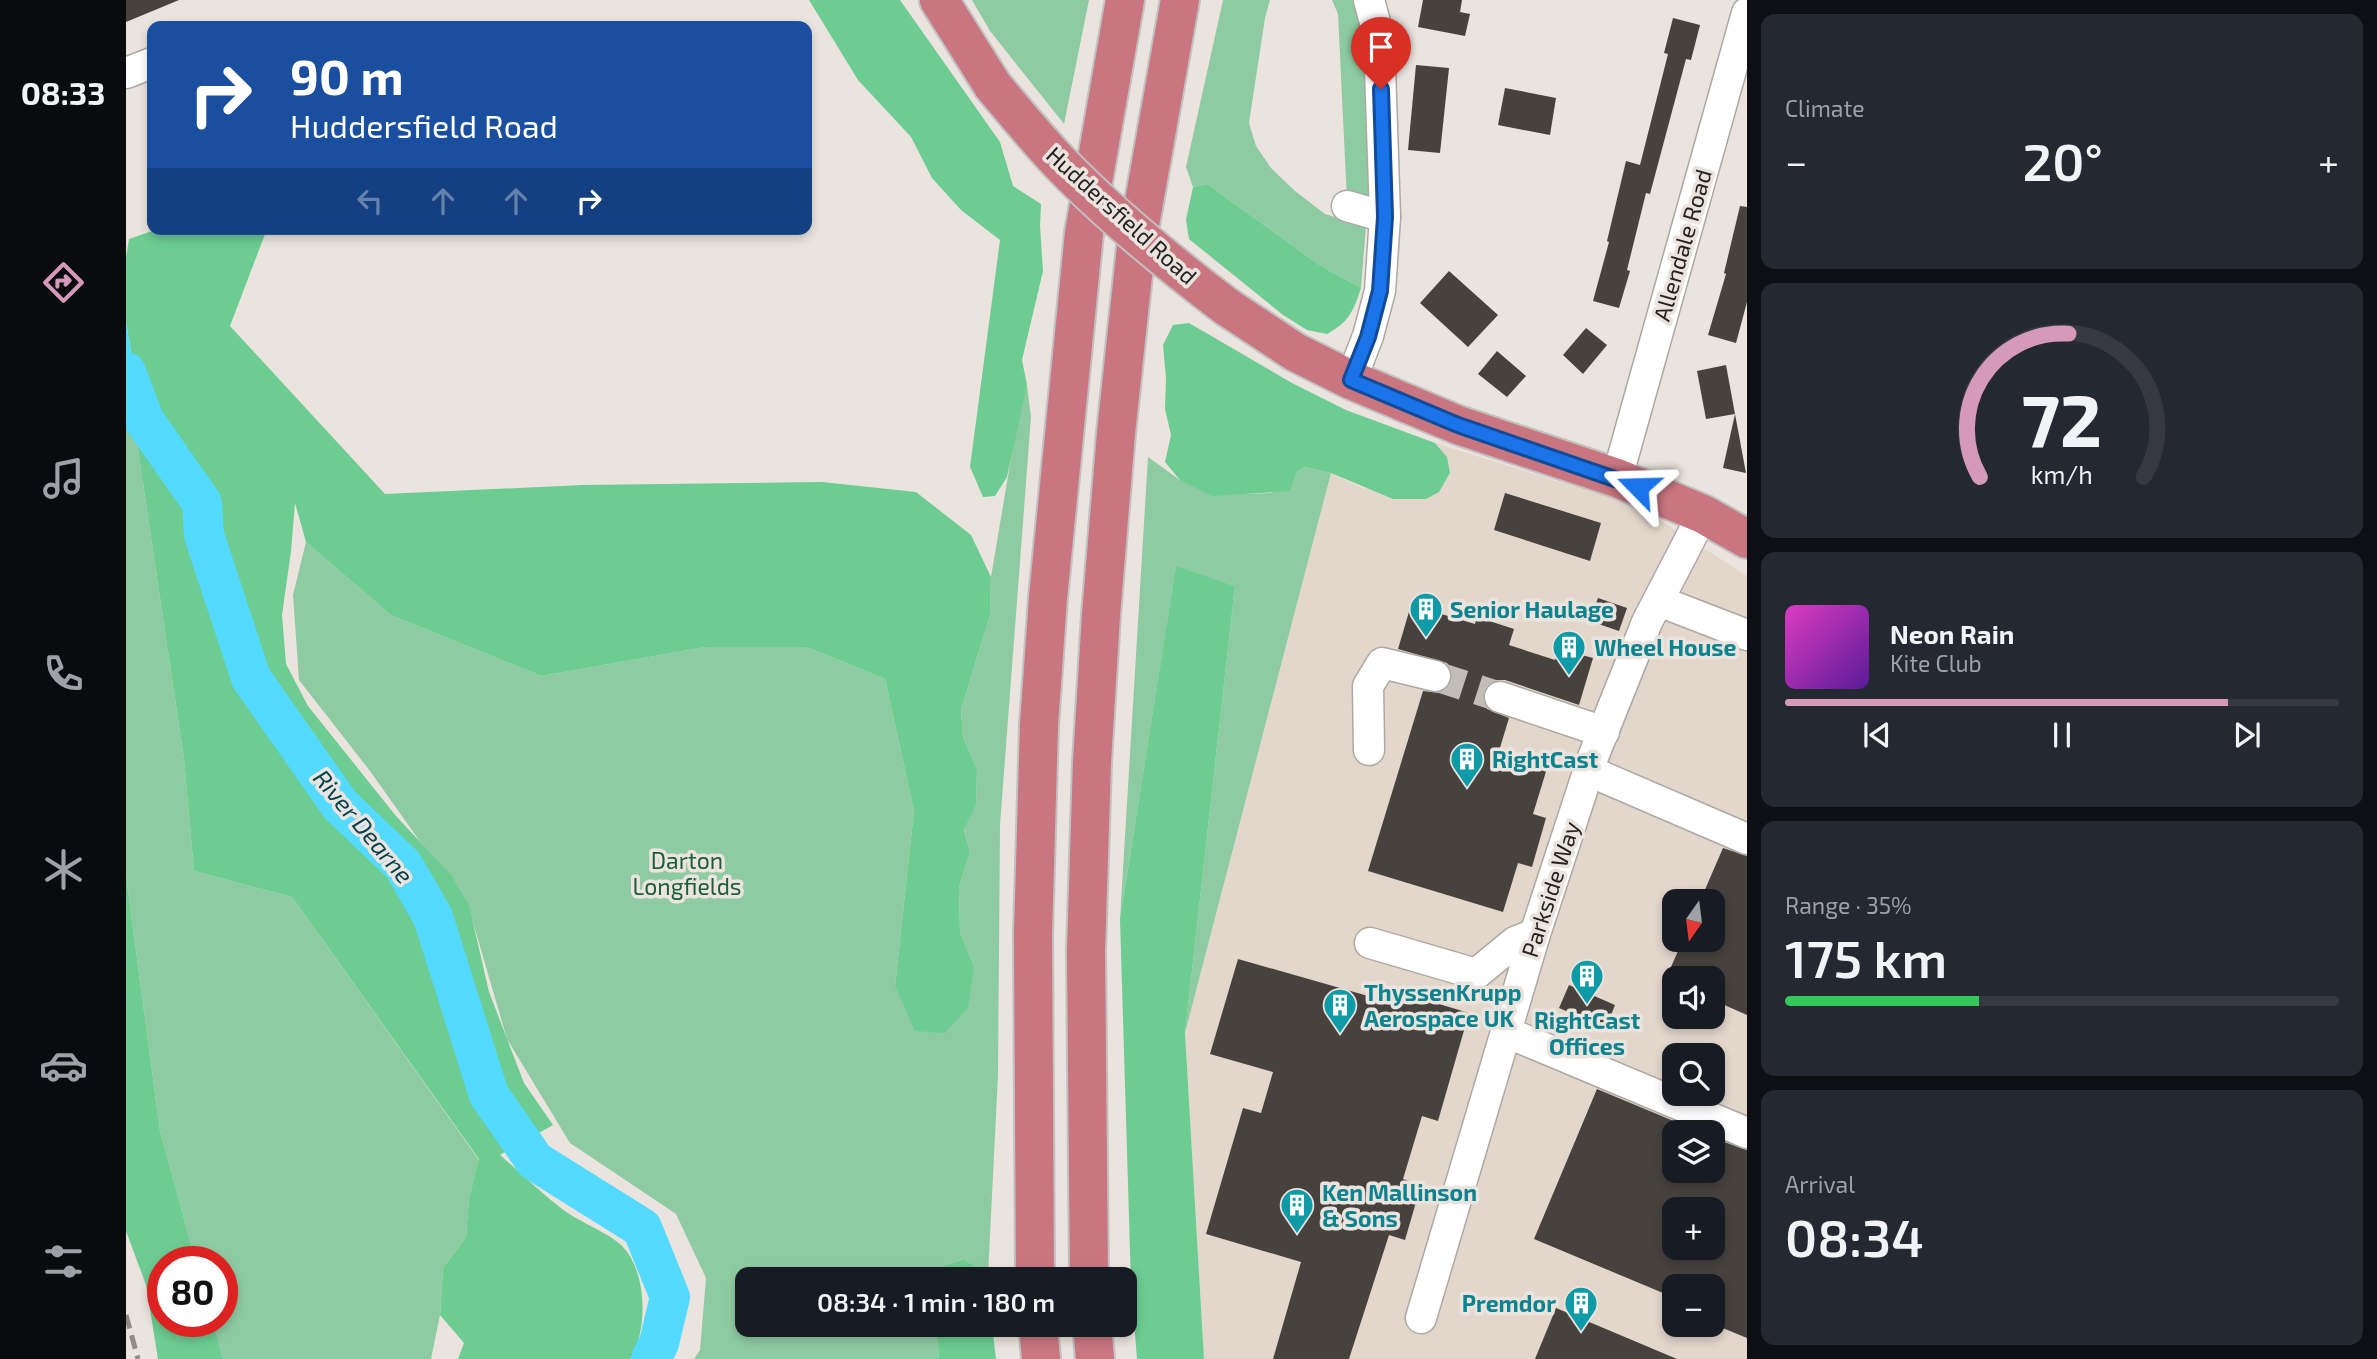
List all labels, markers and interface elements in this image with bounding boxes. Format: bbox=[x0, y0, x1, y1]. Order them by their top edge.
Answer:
pin bbox=[1351, 17, 1411, 89]
icon: arrive bbox=[1362, 28, 1400, 66]
text: 90 m bbox=[290, 46, 404, 105]
icon: right bbox=[175, 49, 266, 140]
text: 08:33 bbox=[21, 73, 105, 111]
text: Climate bbox=[1785, 94, 1865, 122]
text: Huddersfield Road bbox=[290, 106, 558, 144]
text: 20° bbox=[2022, 129, 2103, 191]
text: − bbox=[1785, 138, 1807, 184]
text: + bbox=[2318, 138, 2339, 184]
street label: Huddersfield Road bbox=[1041, 140, 1203, 290]
street label: Allendale Road bbox=[1647, 166, 1717, 324]
icon: left bbox=[351, 182, 389, 220]
icon: ahead bbox=[424, 182, 462, 220]
icon: ahead bbox=[497, 182, 535, 220]
icon: right bbox=[570, 182, 608, 220]
icon: directions bbox=[39, 258, 88, 307]
text: 72 bbox=[2022, 374, 2102, 462]
position arrow bbox=[1601, 450, 1675, 524]
icon: music bbox=[39, 454, 88, 503]
text: km/h bbox=[2031, 458, 2093, 488]
building icon: Senior Haulage bbox=[1407, 590, 1445, 639]
place label: Senior Haulage bbox=[1450, 595, 1614, 623]
text: Neon Rain bbox=[1890, 618, 2014, 649]
building icon: Wheel House bbox=[1550, 628, 1588, 677]
place label: Wheel House bbox=[1594, 633, 1737, 661]
icon: phone bbox=[39, 649, 88, 698]
text: Kite Club bbox=[1890, 649, 1982, 677]
icon: previous bbox=[1858, 716, 1896, 754]
icon: pause bbox=[2043, 716, 2081, 754]
icon: next bbox=[2228, 716, 2266, 754]
building icon: RightCast bbox=[1448, 740, 1486, 789]
place label: RightCast bbox=[1492, 745, 1598, 773]
water label: River Dearne bbox=[308, 763, 420, 889]
street label: Parkside Way bbox=[1515, 818, 1585, 960]
icon: climate bbox=[39, 845, 88, 894]
park label: Darton Longfields bbox=[632, 846, 742, 900]
north arrow bbox=[1662, 889, 1726, 952]
map controls bbox=[1662, 889, 1725, 1337]
text: Range · 35% bbox=[1785, 891, 1912, 919]
text: 175 km bbox=[1785, 926, 1947, 988]
building icon: RightCast Offices bbox=[1568, 957, 1606, 1006]
button: sound bbox=[1662, 966, 1725, 1029]
place label: ThyssenKrupp Aerospace UK bbox=[1364, 978, 1521, 1032]
building icon: ThyssenKrupp Aerospace UK bbox=[1321, 986, 1359, 1035]
place label: RightCast Offices bbox=[1534, 1006, 1640, 1060]
icon: car bbox=[39, 1041, 88, 1090]
button: search bbox=[1662, 1043, 1725, 1106]
button: layers bbox=[1662, 1120, 1725, 1183]
text: Arrival bbox=[1785, 1170, 1855, 1198]
place label: Ken Mallinson & Sons bbox=[1322, 1178, 1477, 1232]
building icon: Ken Mallinson & Sons bbox=[1278, 1186, 1316, 1235]
button: + bbox=[1662, 1197, 1725, 1260]
text: 08:34 bbox=[1785, 1205, 1924, 1267]
icon: filters bbox=[39, 1237, 88, 1286]
speed limit sign: 80 bbox=[147, 1246, 238, 1337]
button: − bbox=[1662, 1274, 1725, 1337]
building icon: Premdor bbox=[1562, 1284, 1600, 1333]
text: 08:34 · 1 min · 180 m bbox=[817, 1286, 1055, 1317]
place label: Premdor bbox=[1462, 1289, 1556, 1317]

